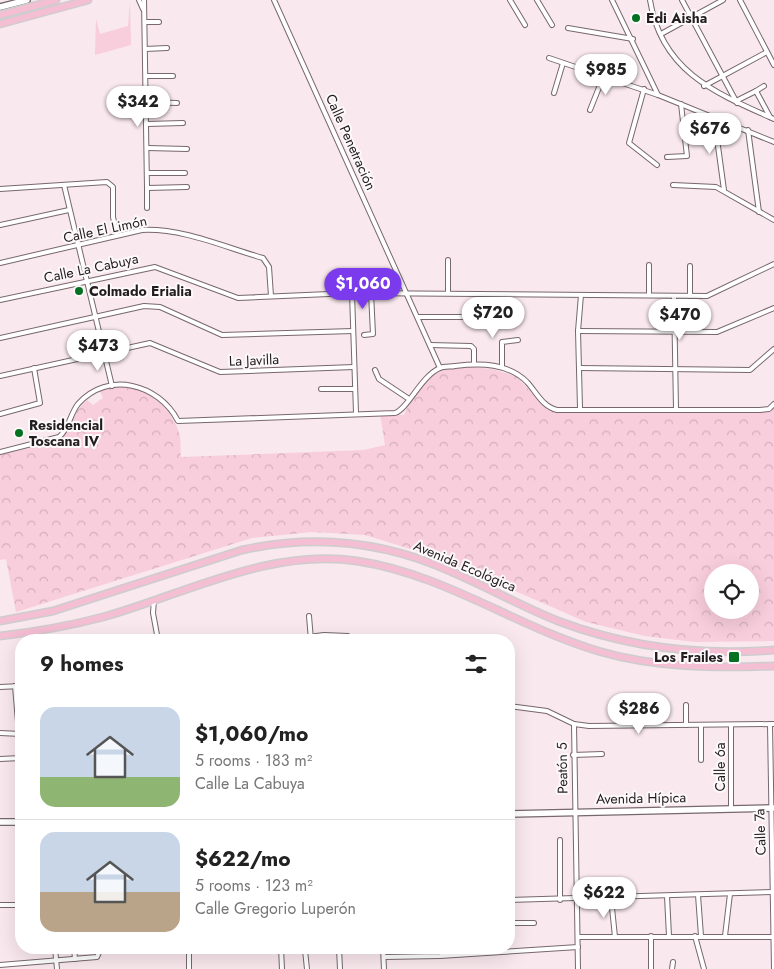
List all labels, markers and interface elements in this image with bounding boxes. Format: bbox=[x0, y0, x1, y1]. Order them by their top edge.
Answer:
place label: Edi Aisha bbox=[646, 8, 707, 28]
marker: Edi Aisha bbox=[630, 12, 642, 24]
pin: $985 bbox=[576, 54, 636, 96]
text: $985 bbox=[585, 58, 627, 81]
pin: $342 bbox=[108, 86, 168, 128]
text: $342 bbox=[117, 90, 159, 113]
street label: Calle Penetración bbox=[321, 91, 381, 193]
pin: $676 bbox=[680, 112, 740, 155]
text: $676 bbox=[689, 117, 731, 140]
street label: Calle El Limón bbox=[61, 210, 149, 248]
street label: Calle La Cabuya bbox=[42, 248, 140, 288]
pin: $1,060 bbox=[322, 268, 404, 310]
text: $1,060 bbox=[335, 272, 391, 295]
place label: Colmado Erialia bbox=[89, 281, 192, 301]
marker: Colmado Erialia bbox=[73, 285, 85, 297]
pin: $720 bbox=[463, 296, 523, 339]
pin: $470 bbox=[650, 298, 710, 341]
text: $720 bbox=[473, 301, 513, 324]
text: $470 bbox=[659, 303, 701, 326]
pin: $473 bbox=[68, 330, 128, 372]
text: $473 bbox=[78, 334, 118, 357]
street label: La Javilla bbox=[229, 349, 279, 371]
place label: Residencial Toscana IV bbox=[29, 415, 103, 451]
marker: Residencial Toscana IV bbox=[13, 427, 25, 439]
street label: Avenida Ecológica bbox=[411, 535, 519, 597]
map controls bbox=[704, 564, 759, 619]
button: locate bbox=[704, 564, 759, 619]
place label: Los Frailes bbox=[654, 647, 724, 667]
text: 9 homes bbox=[40, 649, 124, 679]
icon: filters bbox=[462, 650, 490, 678]
marker: Los Frailes bbox=[727, 650, 741, 664]
pin: $286 bbox=[609, 692, 669, 735]
text: $286 bbox=[618, 697, 660, 720]
text: $1,060/mo bbox=[195, 719, 308, 749]
icon: home bbox=[80, 727, 140, 787]
street label: Peatón 5 bbox=[552, 742, 572, 794]
street label: Calle 6a bbox=[710, 743, 730, 791]
text: 5 rooms · 183 m² bbox=[195, 749, 312, 772]
text: Calle La Cabuya bbox=[195, 772, 305, 795]
street label: Avenida Hípica bbox=[596, 787, 686, 809]
street label: Calle 7a bbox=[749, 808, 771, 856]
text: $622/mo bbox=[195, 844, 291, 874]
icon: home bbox=[80, 852, 140, 912]
text: 5 rooms · 123 m² bbox=[195, 874, 313, 897]
pin: $622 bbox=[574, 876, 634, 919]
text: $622 bbox=[583, 881, 625, 904]
text: Calle Gregorio Luperón bbox=[195, 897, 356, 920]

